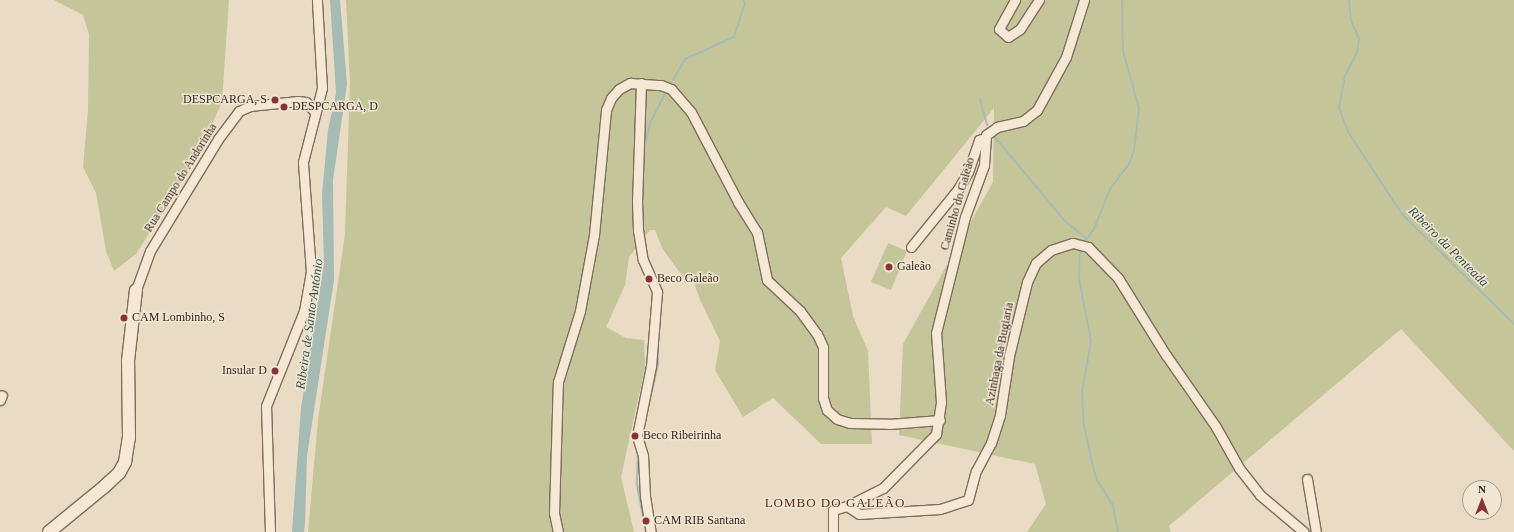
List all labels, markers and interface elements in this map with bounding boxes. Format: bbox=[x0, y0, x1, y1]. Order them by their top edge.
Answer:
place label: DESPCARGA, S bbox=[183, 93, 267, 107]
marker: DESPCARGA, S bbox=[270, 95, 280, 105]
place label: DESPCARGA, D bbox=[292, 100, 378, 114]
marker: DESPCARGA, D bbox=[279, 102, 289, 112]
street label: Rua Campo do Andorinha bbox=[141, 121, 221, 235]
street label: Caminho do Galeão bbox=[938, 156, 978, 252]
water label: Ribeiro da Penteada bbox=[1405, 204, 1491, 290]
water label: Ribeira de Santo António bbox=[293, 258, 327, 390]
place label: Galeão bbox=[897, 260, 931, 274]
marker: Galeão bbox=[884, 262, 894, 272]
place label: Beco Galeão bbox=[657, 272, 719, 286]
marker: Beco Galeão bbox=[644, 274, 654, 284]
street label: Azinhaga da Bugiaria bbox=[983, 301, 1017, 407]
place label: CAM Lombinho, S bbox=[132, 311, 225, 325]
marker: CAM Lombinho, S bbox=[119, 313, 129, 323]
place label: Insular D bbox=[222, 364, 267, 378]
marker: Insular D bbox=[270, 366, 280, 376]
place label: Beco Ribeirinha bbox=[643, 429, 721, 443]
marker: Beco Ribeirinha bbox=[630, 431, 640, 441]
north arrow bbox=[1462, 480, 1502, 520]
text: N bbox=[1478, 483, 1486, 495]
district label: LOMBO DO GALEÃO bbox=[765, 495, 905, 511]
place label: CAM RIB Santana bbox=[654, 514, 745, 528]
marker: CAM RIB Santana bbox=[641, 516, 651, 526]

